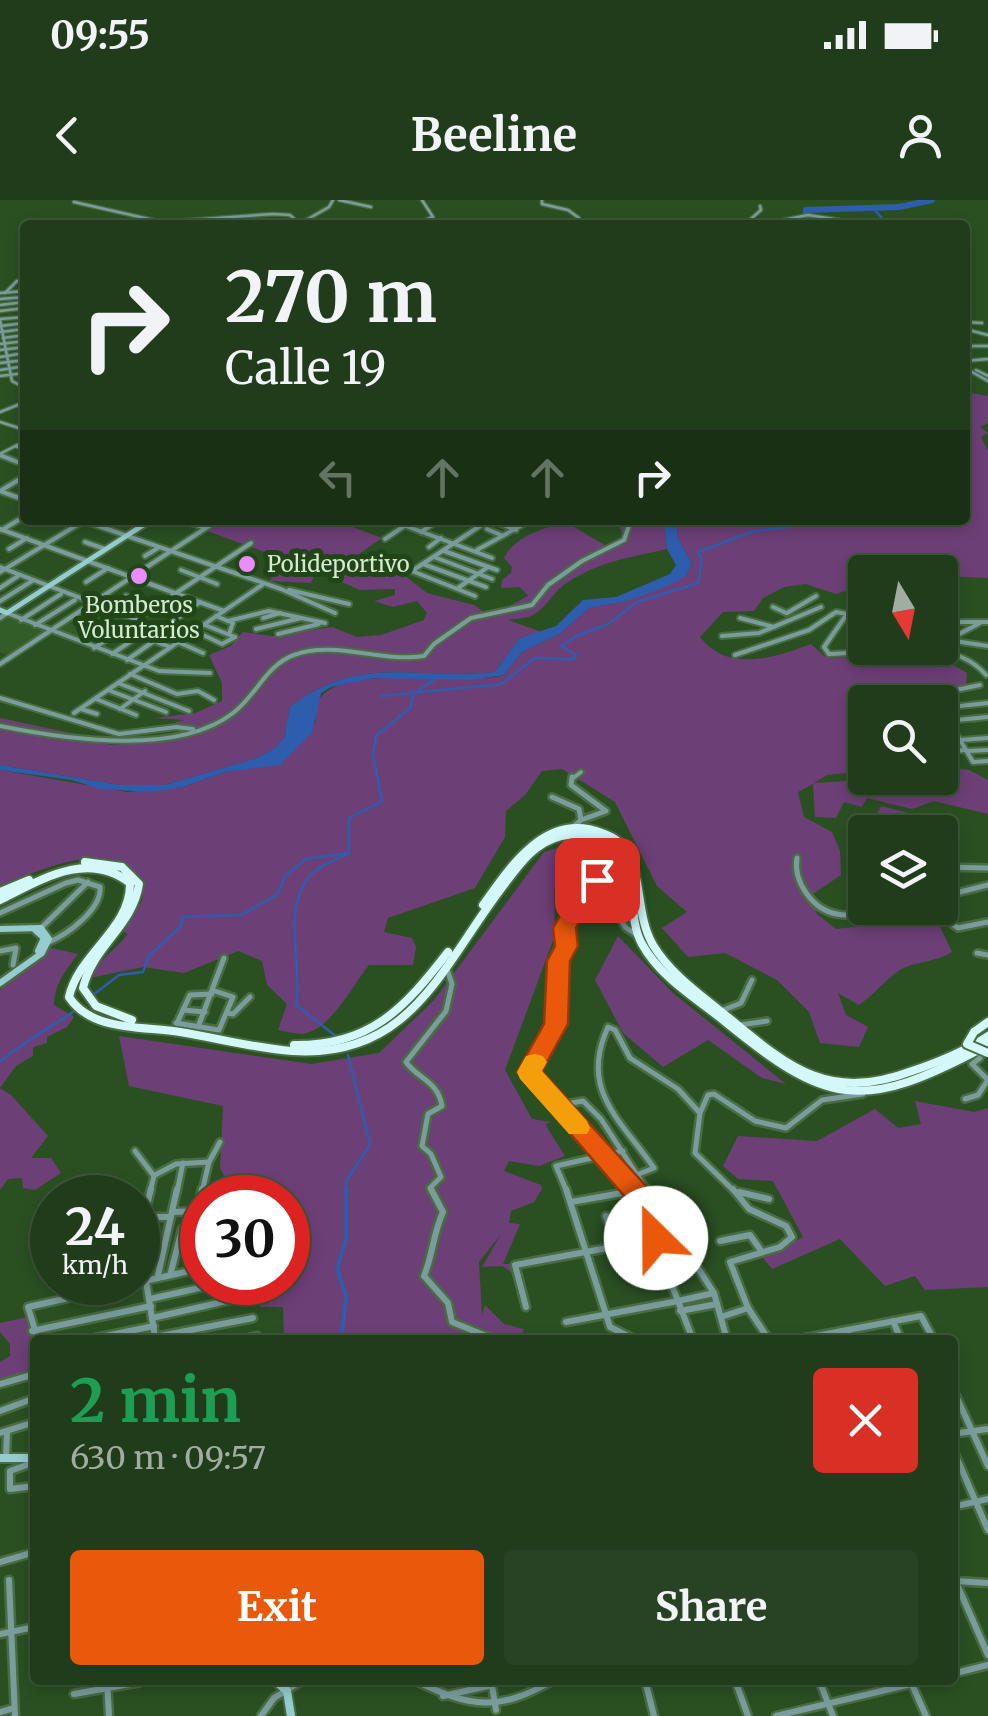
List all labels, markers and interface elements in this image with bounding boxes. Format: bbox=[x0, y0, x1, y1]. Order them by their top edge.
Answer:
text: 09:55 bbox=[50, 12, 150, 59]
text: Beeline bbox=[411, 107, 577, 163]
icon: back bbox=[40, 108, 95, 163]
icon: person bbox=[893, 108, 948, 163]
text: 270 m bbox=[225, 253, 437, 341]
icon: right bbox=[60, 260, 190, 390]
text: Calle 19 bbox=[225, 340, 387, 396]
icon: left bbox=[310, 450, 365, 505]
icon: ahead bbox=[415, 450, 470, 505]
icon: ahead bbox=[520, 450, 575, 505]
icon: right bbox=[625, 450, 680, 505]
place label: Polideportivo bbox=[267, 550, 410, 578]
marker: Polideportivo bbox=[236, 553, 258, 575]
north arrow bbox=[848, 555, 958, 665]
map controls bbox=[848, 555, 958, 925]
marker: Bomberos Voluntarios bbox=[128, 565, 150, 587]
place label: Bomberos Voluntarios bbox=[77, 591, 200, 644]
button: search bbox=[848, 685, 958, 795]
button: layers bbox=[848, 815, 958, 925]
pin bbox=[555, 838, 640, 923]
icon: arrive bbox=[570, 853, 625, 908]
speed limit sign: 30 bbox=[180, 1175, 310, 1305]
position arrow bbox=[604, 1186, 708, 1290]
text: 24 bbox=[65, 1196, 125, 1259]
text: km/h bbox=[62, 1249, 128, 1281]
text: 2 min bbox=[70, 1363, 241, 1438]
button: close bbox=[813, 1368, 918, 1473]
text: 630 m · 09:57 bbox=[70, 1438, 266, 1478]
button: Exit bbox=[70, 1550, 484, 1665]
button: Share bbox=[504, 1550, 918, 1665]

